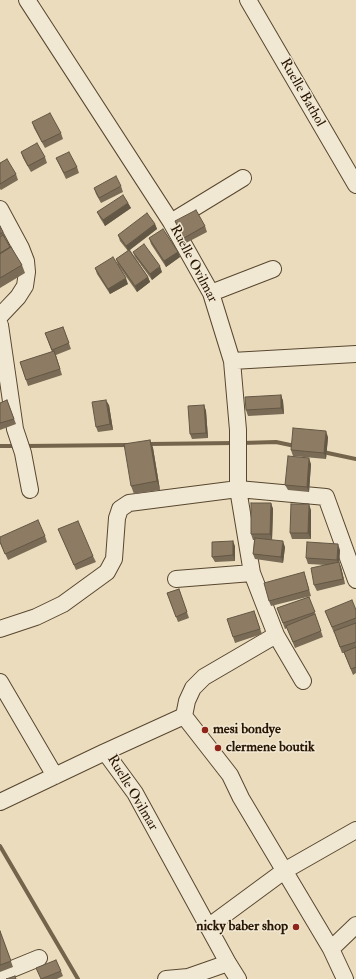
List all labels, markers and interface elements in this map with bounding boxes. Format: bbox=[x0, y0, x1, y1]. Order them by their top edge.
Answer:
street label: Ruelle Bathol bbox=[276, 56, 328, 130]
street label: Ruelle Ovilmar bbox=[166, 222, 220, 306]
place label: mesi bondye bbox=[213, 722, 281, 738]
marker: mesi bondye bbox=[200, 725, 210, 735]
place label: clermene boutik bbox=[226, 740, 315, 756]
marker: clermene boutik bbox=[213, 743, 223, 753]
street label: Ruelle Ovilmar bbox=[103, 752, 161, 834]
place label: nicky baber shop bbox=[196, 919, 288, 935]
marker: nicky baber shop bbox=[291, 922, 301, 932]

